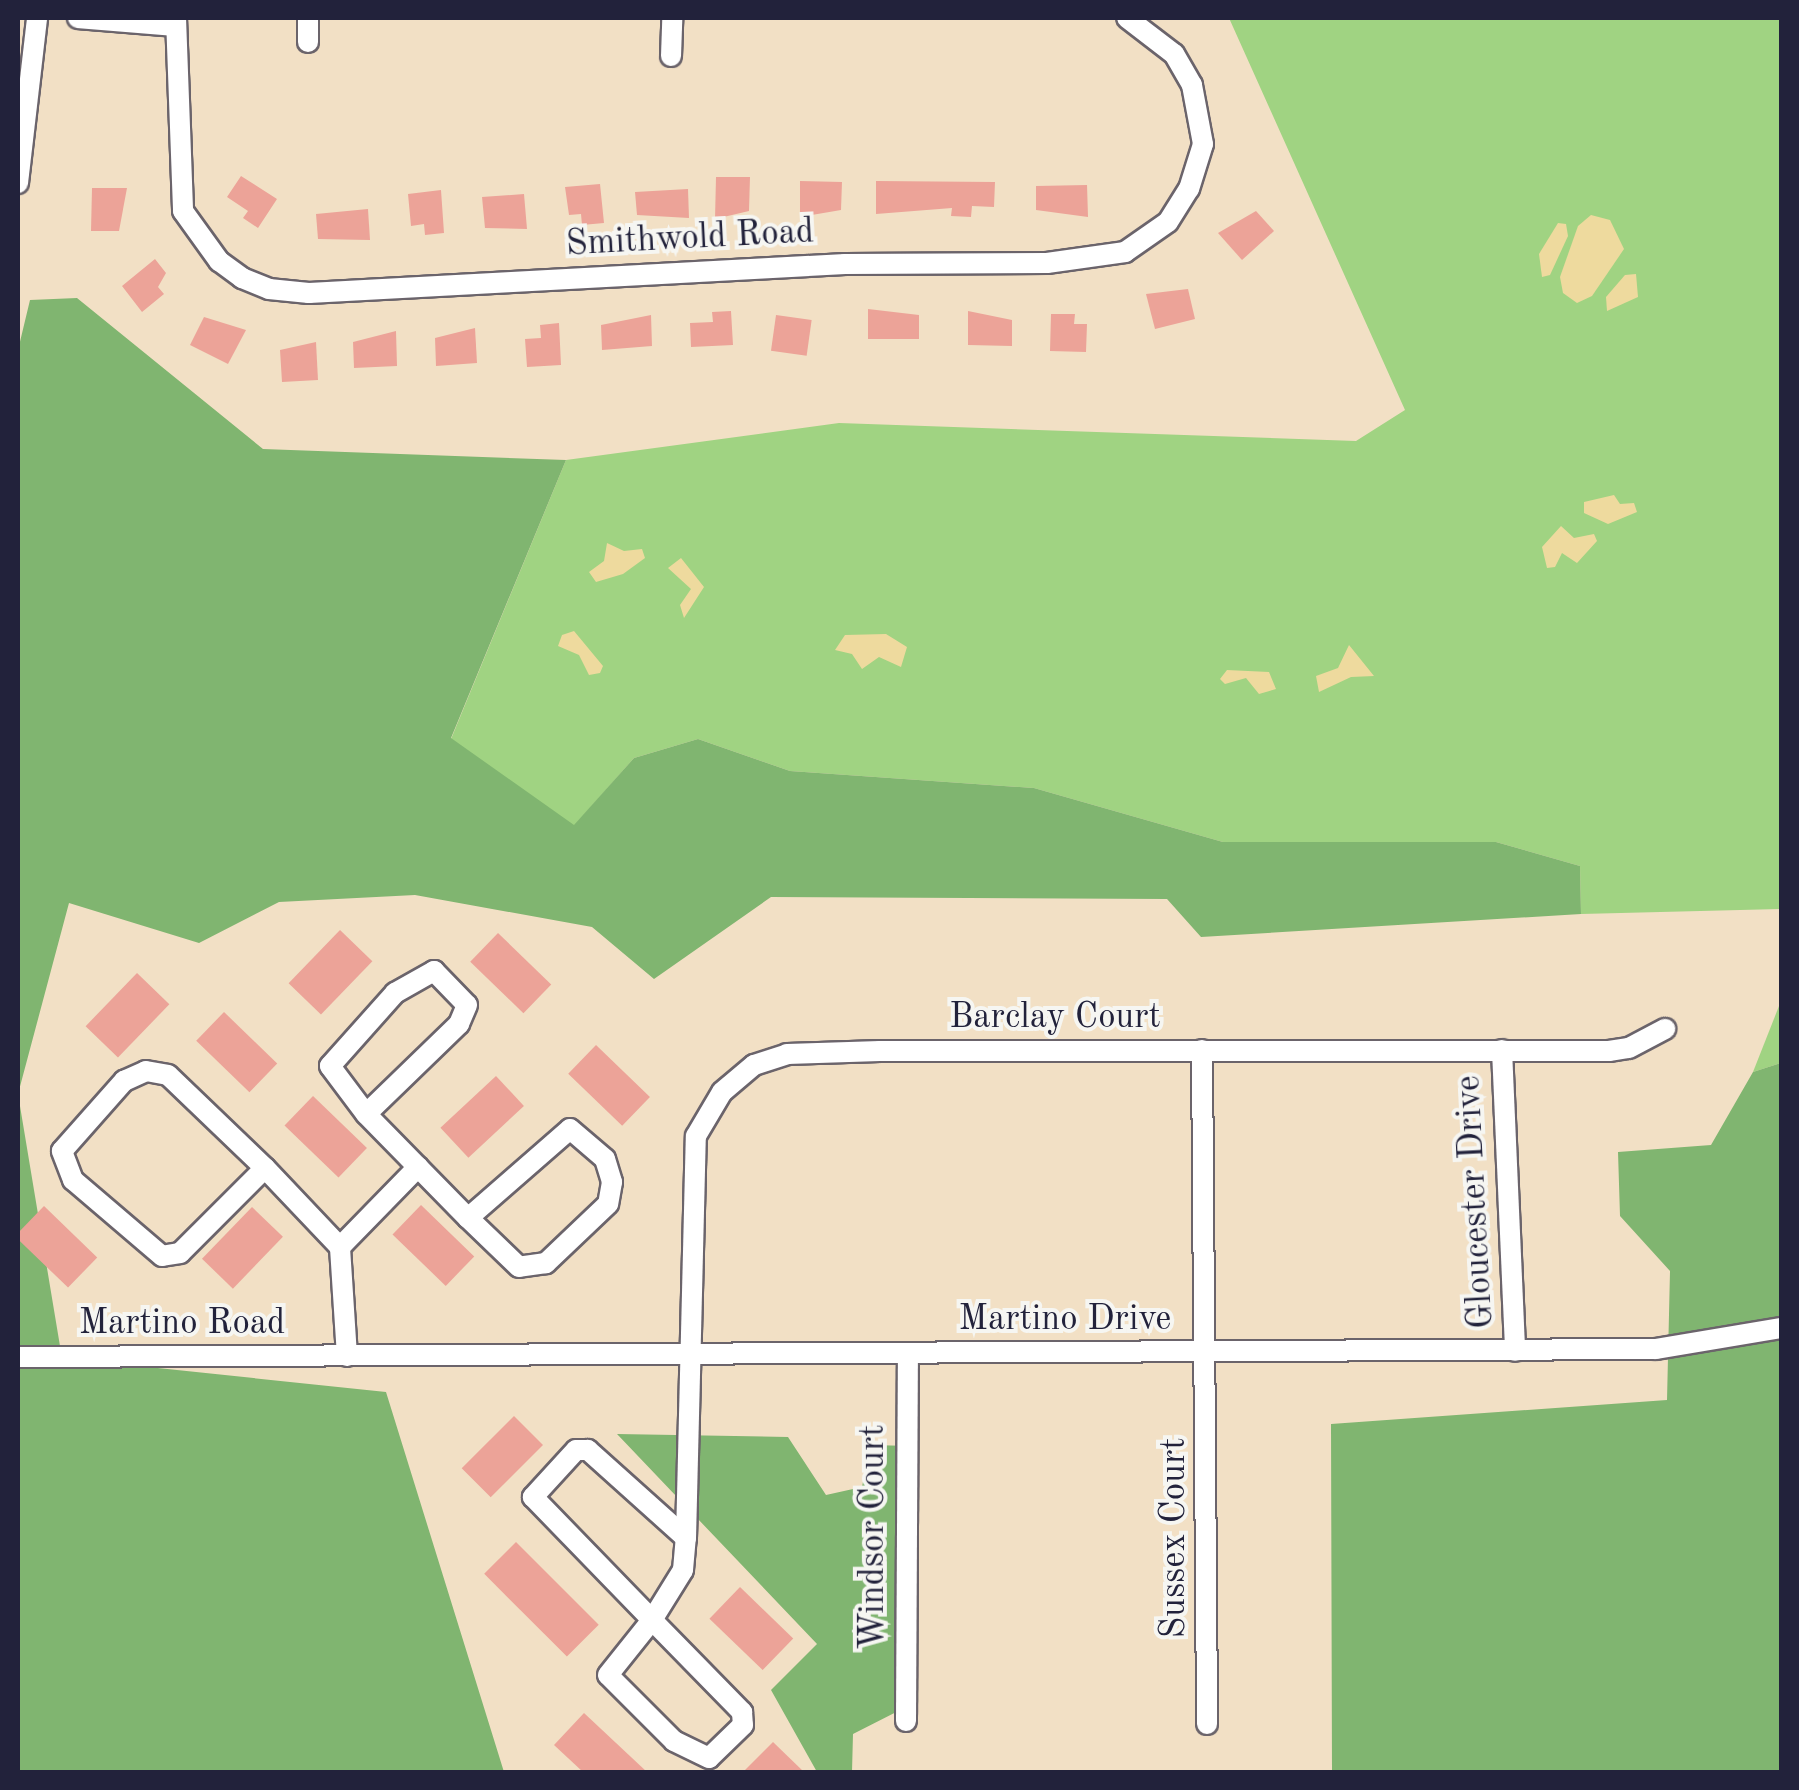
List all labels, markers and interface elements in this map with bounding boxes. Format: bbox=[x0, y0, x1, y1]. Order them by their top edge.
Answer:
street label: Smithwold Road bbox=[565, 212, 815, 266]
street label: Barclay Court bbox=[949, 997, 1161, 1039]
street label: Gloucester Drive bbox=[1448, 1074, 1504, 1330]
street label: Martino Drive bbox=[959, 1299, 1171, 1341]
street label: Martino Road bbox=[79, 1303, 285, 1345]
street label: Windsor Court bbox=[853, 1424, 895, 1650]
street label: Sussex Court bbox=[1154, 1438, 1196, 1638]

